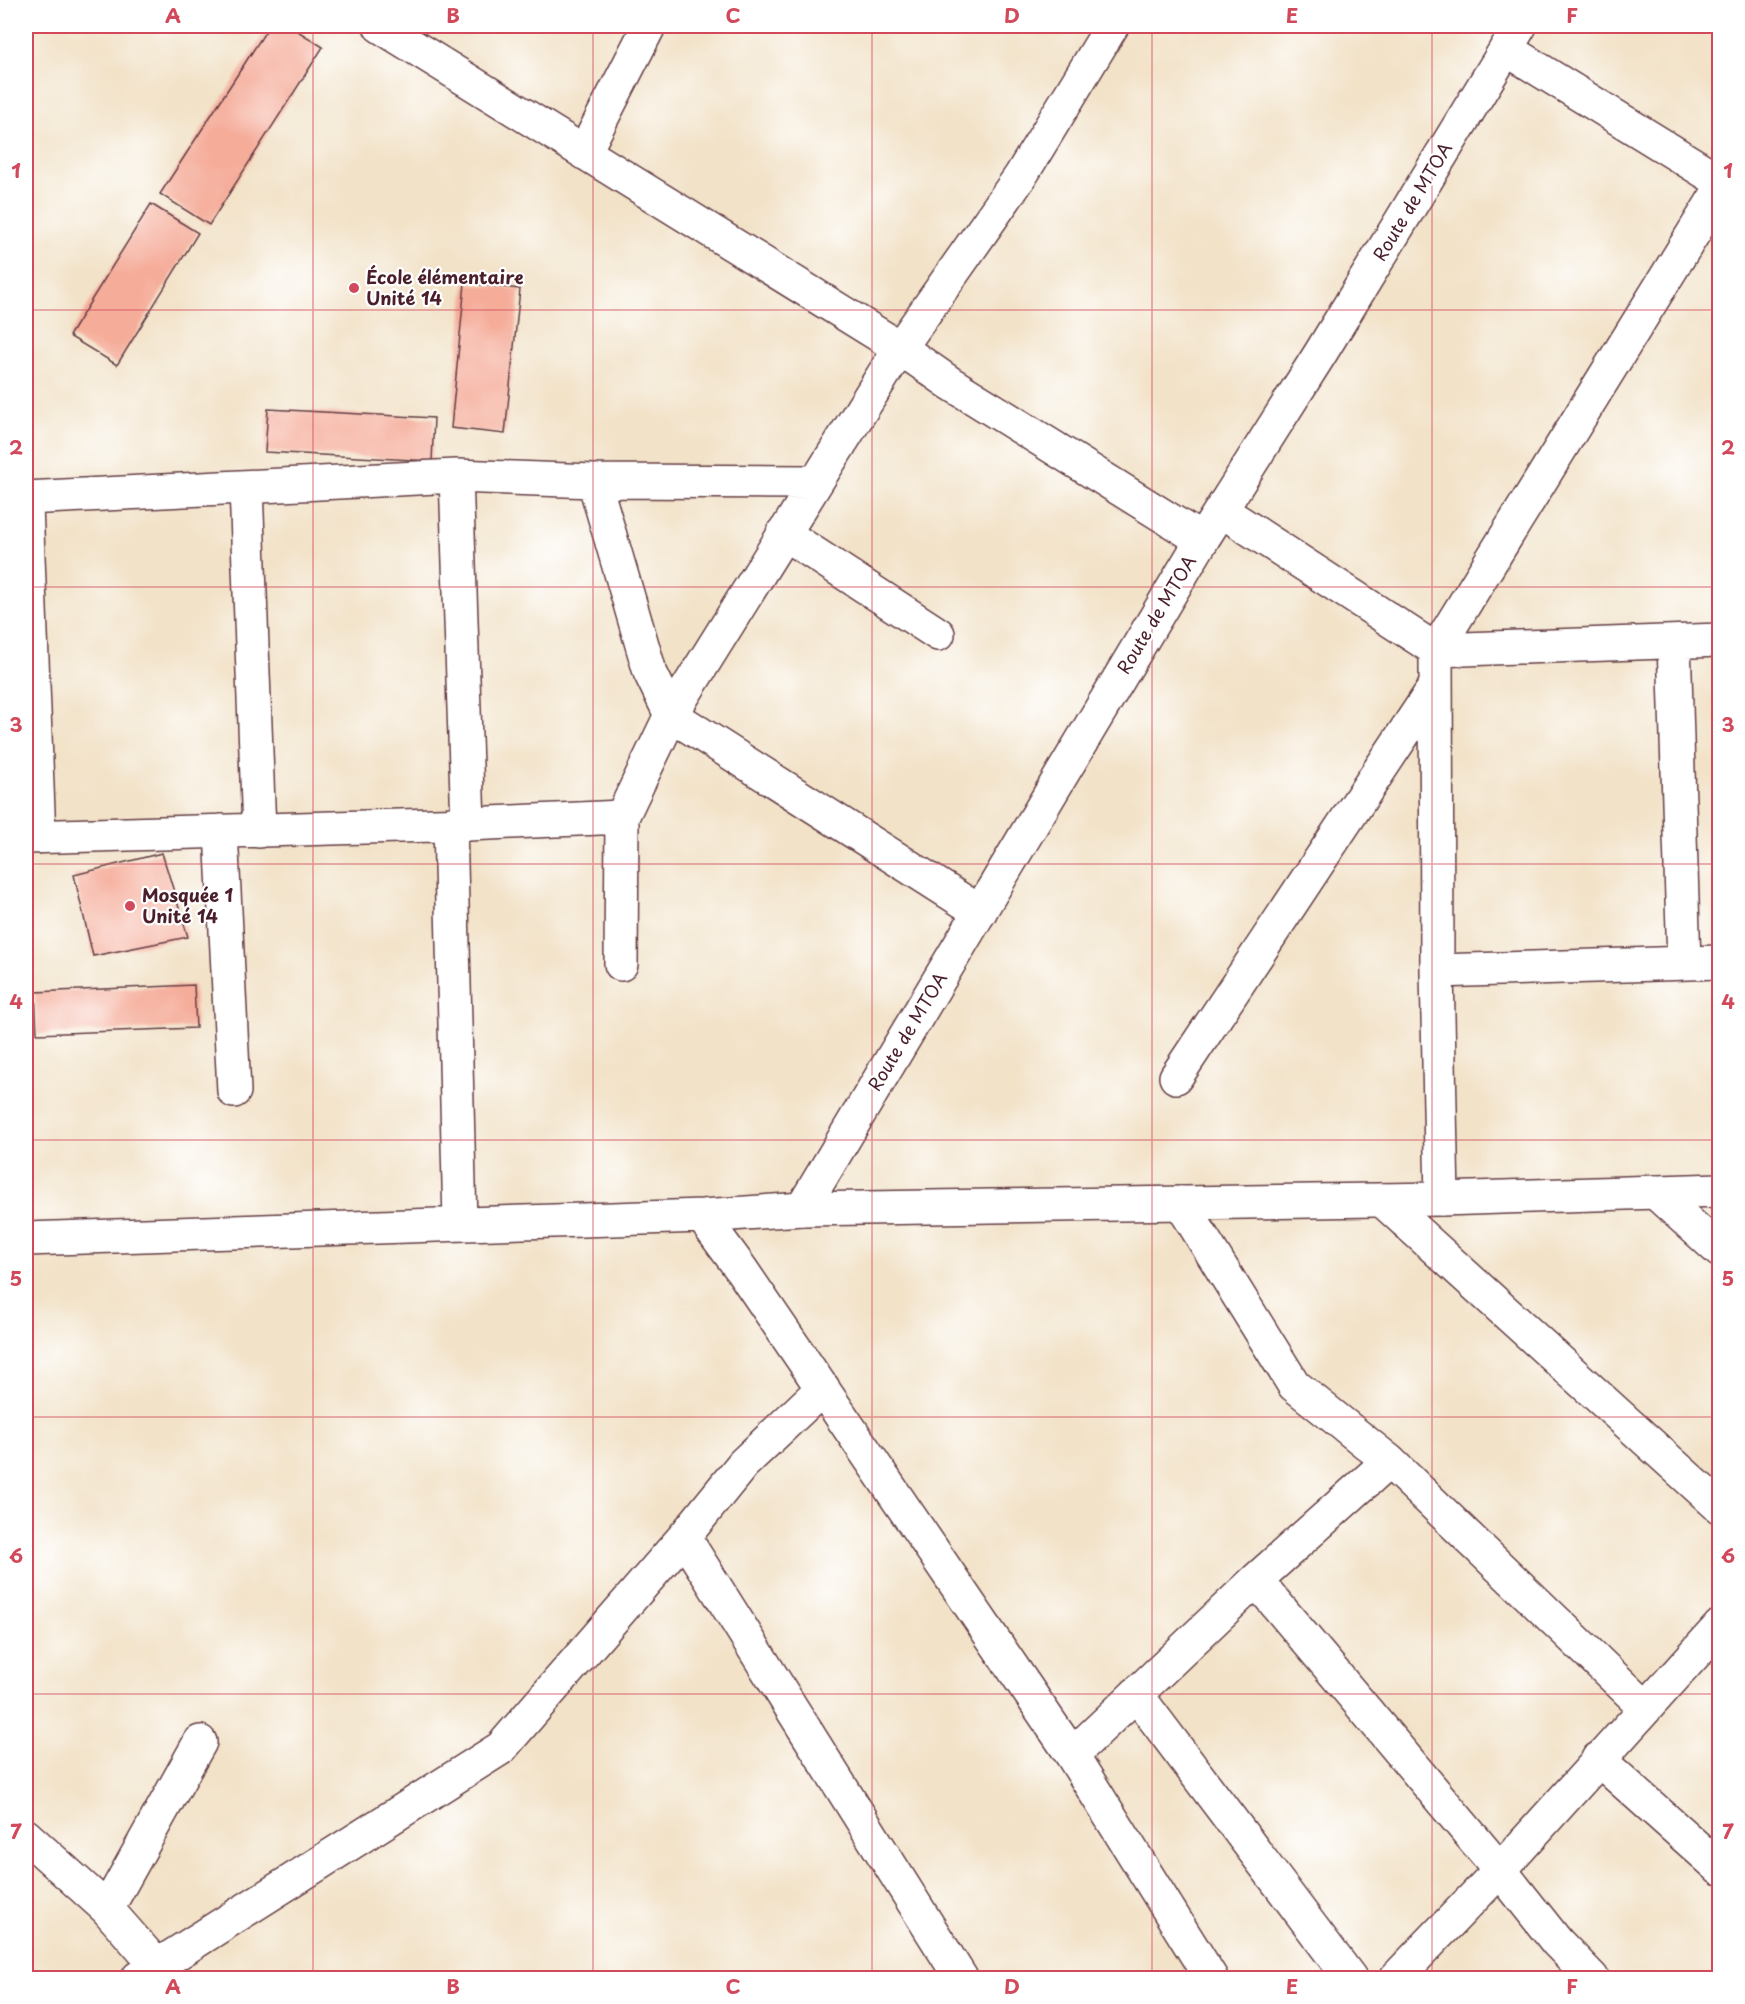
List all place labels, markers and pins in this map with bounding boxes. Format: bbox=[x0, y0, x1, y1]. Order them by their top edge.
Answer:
place label: École élémentaire Unité 14 bbox=[366, 263, 524, 311]
marker: École élémentaire Unité 14 bbox=[347, 281, 361, 295]
place label: Mosquée 1 Unité 14 bbox=[142, 881, 233, 929]
marker: Mosquée 1 Unité 14 bbox=[123, 899, 137, 913]

